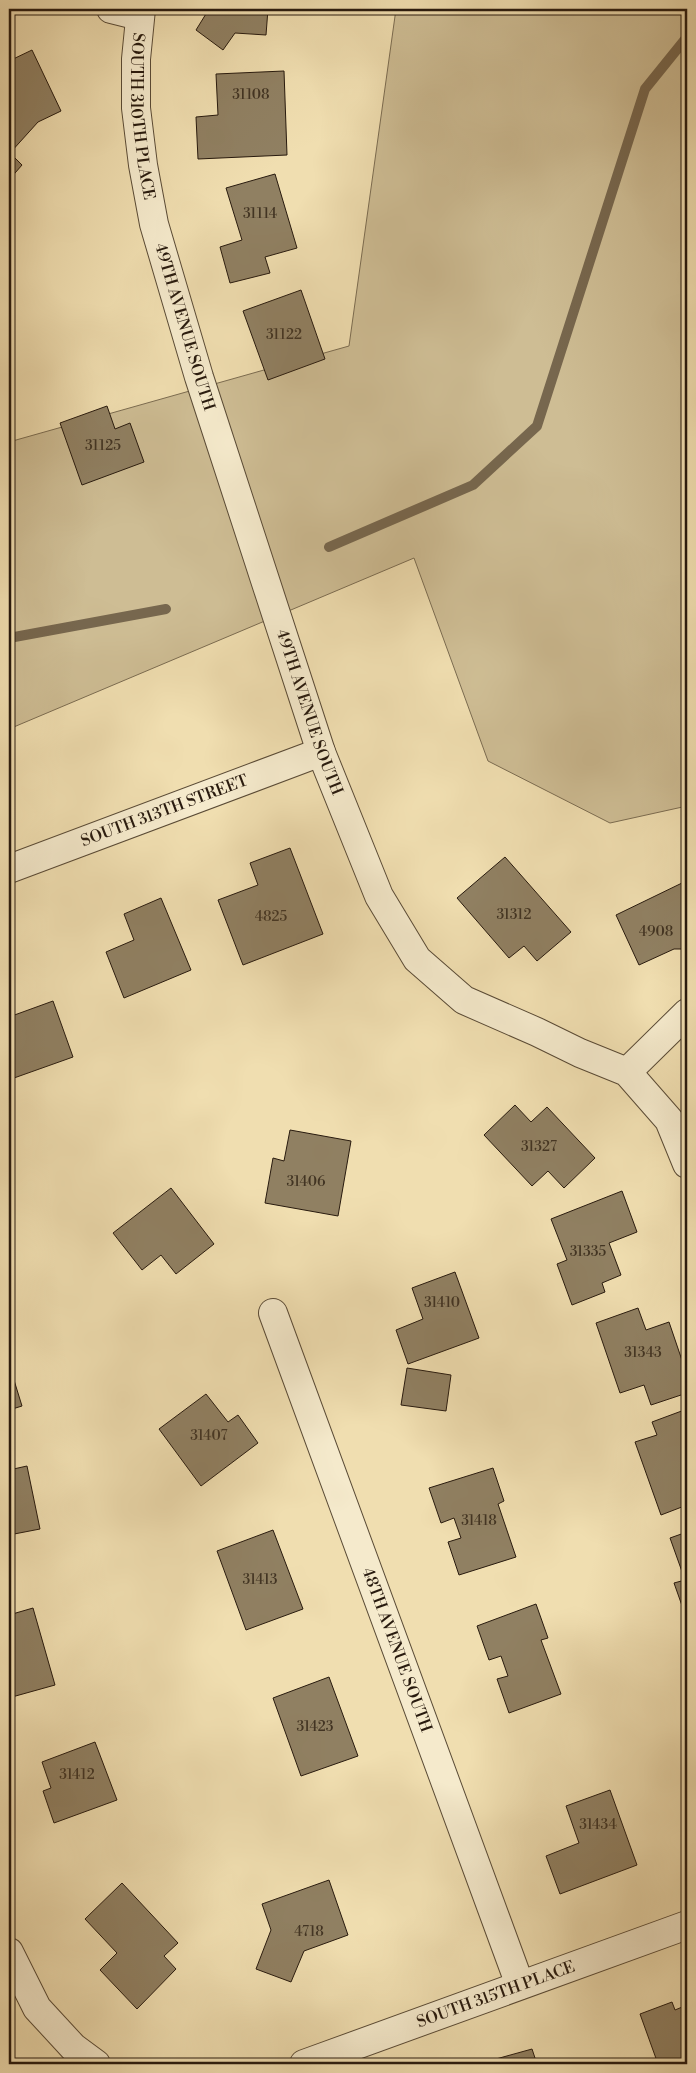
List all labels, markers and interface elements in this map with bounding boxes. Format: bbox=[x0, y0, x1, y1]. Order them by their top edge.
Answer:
street label: SOUTH 310TH PLACE bbox=[126, 32, 159, 202]
house number: 31108 bbox=[232, 86, 270, 104]
house number: 31114 bbox=[243, 205, 277, 223]
street label: 49TH AVENUE SOUTH bbox=[150, 241, 219, 413]
house number: 31122 bbox=[266, 326, 302, 344]
house number: 31125 bbox=[85, 437, 121, 455]
street label: 49TH AVENUE SOUTH bbox=[272, 627, 347, 798]
street label: SOUTH 313TH STREET bbox=[78, 770, 251, 851]
house number: 31312 bbox=[496, 906, 532, 924]
house number: 4825 bbox=[255, 908, 288, 926]
house number: 4908 bbox=[639, 923, 673, 941]
house number: 31327 bbox=[521, 1138, 557, 1156]
house number: 31406 bbox=[287, 1173, 326, 1191]
house number: 31335 bbox=[570, 1243, 607, 1261]
house number: 31410 bbox=[424, 1294, 460, 1312]
house number: 31343 bbox=[624, 1344, 662, 1362]
house number: 31407 bbox=[190, 1427, 228, 1445]
house number: 31418 bbox=[461, 1512, 497, 1530]
street label: 48TH AVENUE SOUTH bbox=[357, 1565, 436, 1735]
house number: 31413 bbox=[243, 1571, 278, 1589]
house number: 31423 bbox=[297, 1718, 334, 1736]
house number: 31412 bbox=[59, 1766, 95, 1784]
house number: 31434 bbox=[579, 1816, 617, 1834]
house number: 4718 bbox=[294, 1923, 324, 1941]
street label: SOUTH 315TH PLACE bbox=[414, 1957, 578, 2032]

